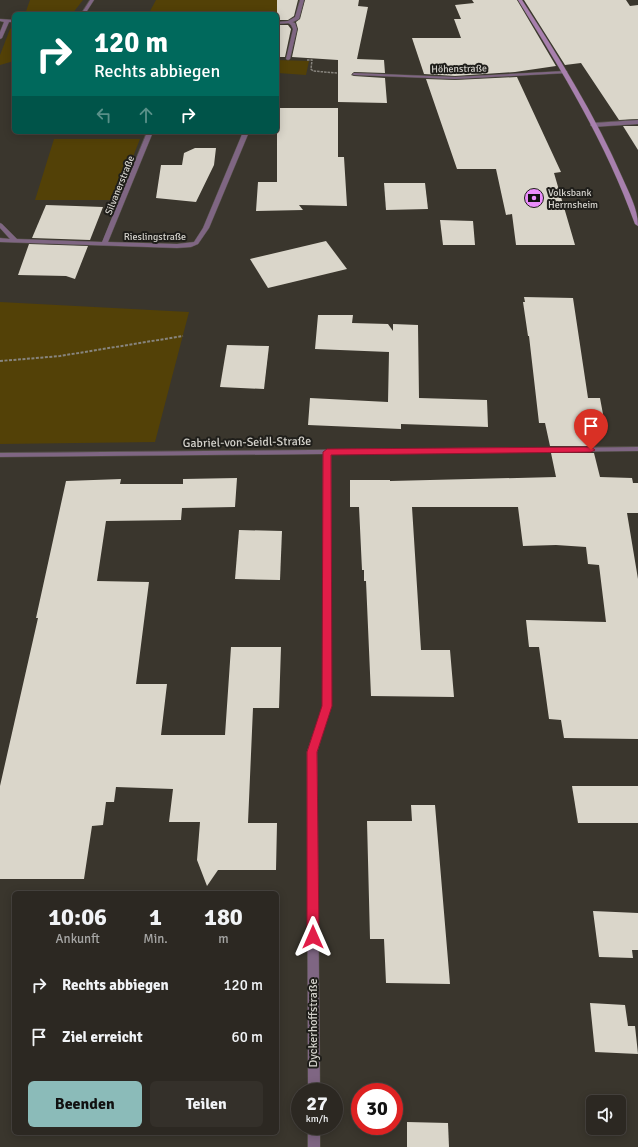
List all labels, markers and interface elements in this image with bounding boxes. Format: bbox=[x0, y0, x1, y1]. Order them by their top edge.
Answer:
text: 120 m bbox=[94, 26, 168, 60]
icon: right bbox=[28, 28, 80, 80]
text: Rechts abbiegen bbox=[94, 60, 220, 82]
street label: Höhenstraße bbox=[431, 63, 487, 75]
icon: left bbox=[93, 104, 115, 126]
icon: ahead bbox=[135, 104, 157, 126]
icon: right bbox=[177, 104, 199, 126]
street label: Silvanerstraße bbox=[103, 154, 137, 217]
bank icon: Volksbank Herrnsheim bbox=[523, 187, 545, 209]
place label: Volksbank Herrnsheim bbox=[548, 187, 598, 211]
street label: Rieslingstraße bbox=[124, 231, 186, 243]
pin bbox=[574, 409, 608, 450]
icon: arrive bbox=[580, 415, 602, 437]
street label: Gabriel-von-Seidl-Straße bbox=[183, 434, 311, 451]
text: 10:06 bbox=[48, 902, 107, 932]
text: 1 bbox=[149, 902, 162, 932]
text: 180 bbox=[204, 902, 243, 932]
position arrow bbox=[292, 916, 334, 958]
text: Ankunft bbox=[56, 931, 100, 947]
text: Min. bbox=[143, 931, 168, 947]
text: m bbox=[218, 931, 229, 947]
icon: right bbox=[28, 974, 50, 996]
text: Rechts abbiegen bbox=[62, 976, 169, 994]
text: 120 m bbox=[223, 976, 263, 994]
street label: Dyckerhoffstraße bbox=[306, 979, 321, 1067]
icon: arrive bbox=[28, 1026, 50, 1048]
text: Ziel erreicht bbox=[62, 1028, 143, 1046]
text: 60 m bbox=[232, 1028, 263, 1046]
button: Beenden bbox=[28, 1081, 142, 1127]
button: Teilen bbox=[150, 1081, 263, 1127]
speed limit sign: 30 bbox=[351, 1083, 403, 1135]
text: 27 bbox=[306, 1091, 328, 1116]
map controls bbox=[586, 1095, 626, 1135]
button: sound bbox=[586, 1095, 626, 1135]
text: km/h bbox=[306, 1113, 328, 1125]

